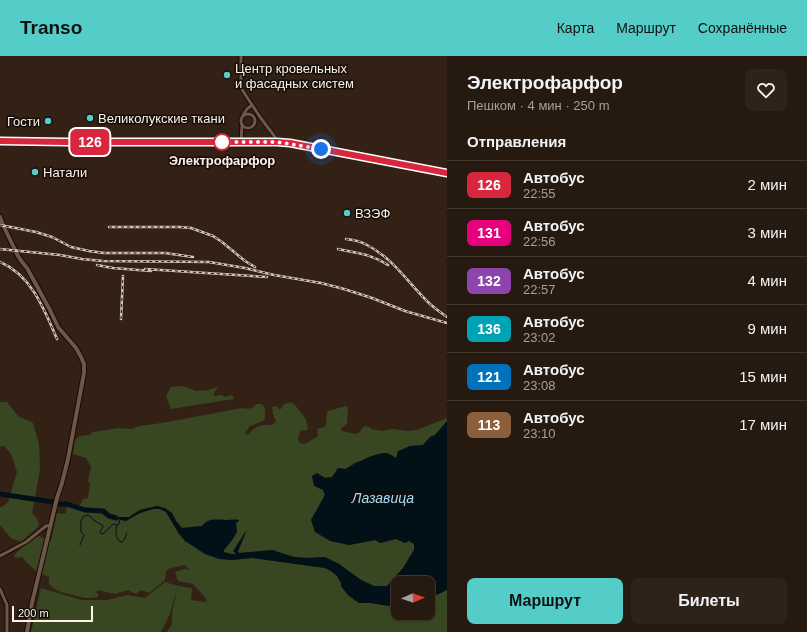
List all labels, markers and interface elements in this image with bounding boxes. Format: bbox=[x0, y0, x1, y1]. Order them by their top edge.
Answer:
text: Transo bbox=[20, 17, 82, 38]
text: Карта bbox=[557, 20, 594, 36]
text: Маршрут bbox=[616, 20, 676, 36]
text: Сохранённые bbox=[698, 20, 787, 36]
place label: Центр кровельных и фасадных систем bbox=[235, 61, 354, 91]
button: heart bbox=[745, 69, 787, 111]
marker: Центр кровельных и фасадных систем bbox=[222, 70, 232, 80]
text: Электрофарфор bbox=[467, 72, 623, 93]
text: Пешком · 4 мин · 250 m bbox=[467, 98, 609, 113]
place label: Великолукские ткани bbox=[98, 111, 225, 126]
marker: Великолукские ткани bbox=[85, 113, 95, 123]
place label: Гости bbox=[7, 114, 40, 129]
marker: Гости bbox=[43, 116, 53, 126]
line badge: 126 bbox=[67, 129, 113, 155]
marker: Электрофарфор bbox=[213, 133, 231, 151]
text: Отправления bbox=[467, 133, 566, 150]
text: 126 bbox=[78, 134, 102, 150]
your location bbox=[311, 139, 331, 159]
place label: Электрофарфор bbox=[169, 153, 275, 168]
place label: Натали bbox=[43, 165, 87, 180]
marker: Натали bbox=[30, 167, 40, 177]
text: Автобус bbox=[523, 169, 585, 186]
text: 2 мин bbox=[748, 176, 787, 193]
text: 126 bbox=[477, 177, 501, 193]
text: 22:55 bbox=[523, 186, 556, 201]
place label: ВЗЭФ bbox=[355, 206, 390, 221]
marker: ВЗЭФ bbox=[342, 208, 352, 218]
text: Автобус bbox=[523, 217, 585, 234]
text: 3 мин bbox=[748, 224, 787, 241]
text: 131 bbox=[477, 225, 501, 241]
text: 22:56 bbox=[523, 234, 556, 249]
text: Автобус bbox=[523, 265, 585, 282]
text: 4 мин bbox=[748, 272, 787, 289]
text: 132 bbox=[477, 273, 501, 289]
text: 22:57 bbox=[523, 282, 556, 297]
text: Автобус bbox=[523, 313, 585, 330]
text: 9 мин bbox=[748, 320, 787, 337]
text: 136 bbox=[477, 321, 501, 337]
text: 23:02 bbox=[523, 330, 556, 345]
text: Автобус bbox=[523, 361, 585, 378]
text: 15 мин bbox=[739, 368, 787, 385]
text: 121 bbox=[477, 369, 501, 385]
text: 23:08 bbox=[523, 378, 556, 393]
text: Автобус bbox=[523, 409, 585, 426]
text: 17 мин bbox=[739, 416, 787, 433]
text: 113 bbox=[478, 417, 500, 433]
text: 23:10 bbox=[523, 426, 556, 441]
water label: Лазавица bbox=[351, 490, 414, 506]
north arrow bbox=[391, 576, 435, 620]
map controls bbox=[391, 576, 435, 620]
button: Маршрут bbox=[467, 578, 623, 624]
button: Билеты bbox=[631, 578, 787, 624]
scale bar bbox=[12, 604, 93, 623]
text: 200 m bbox=[18, 607, 49, 619]

